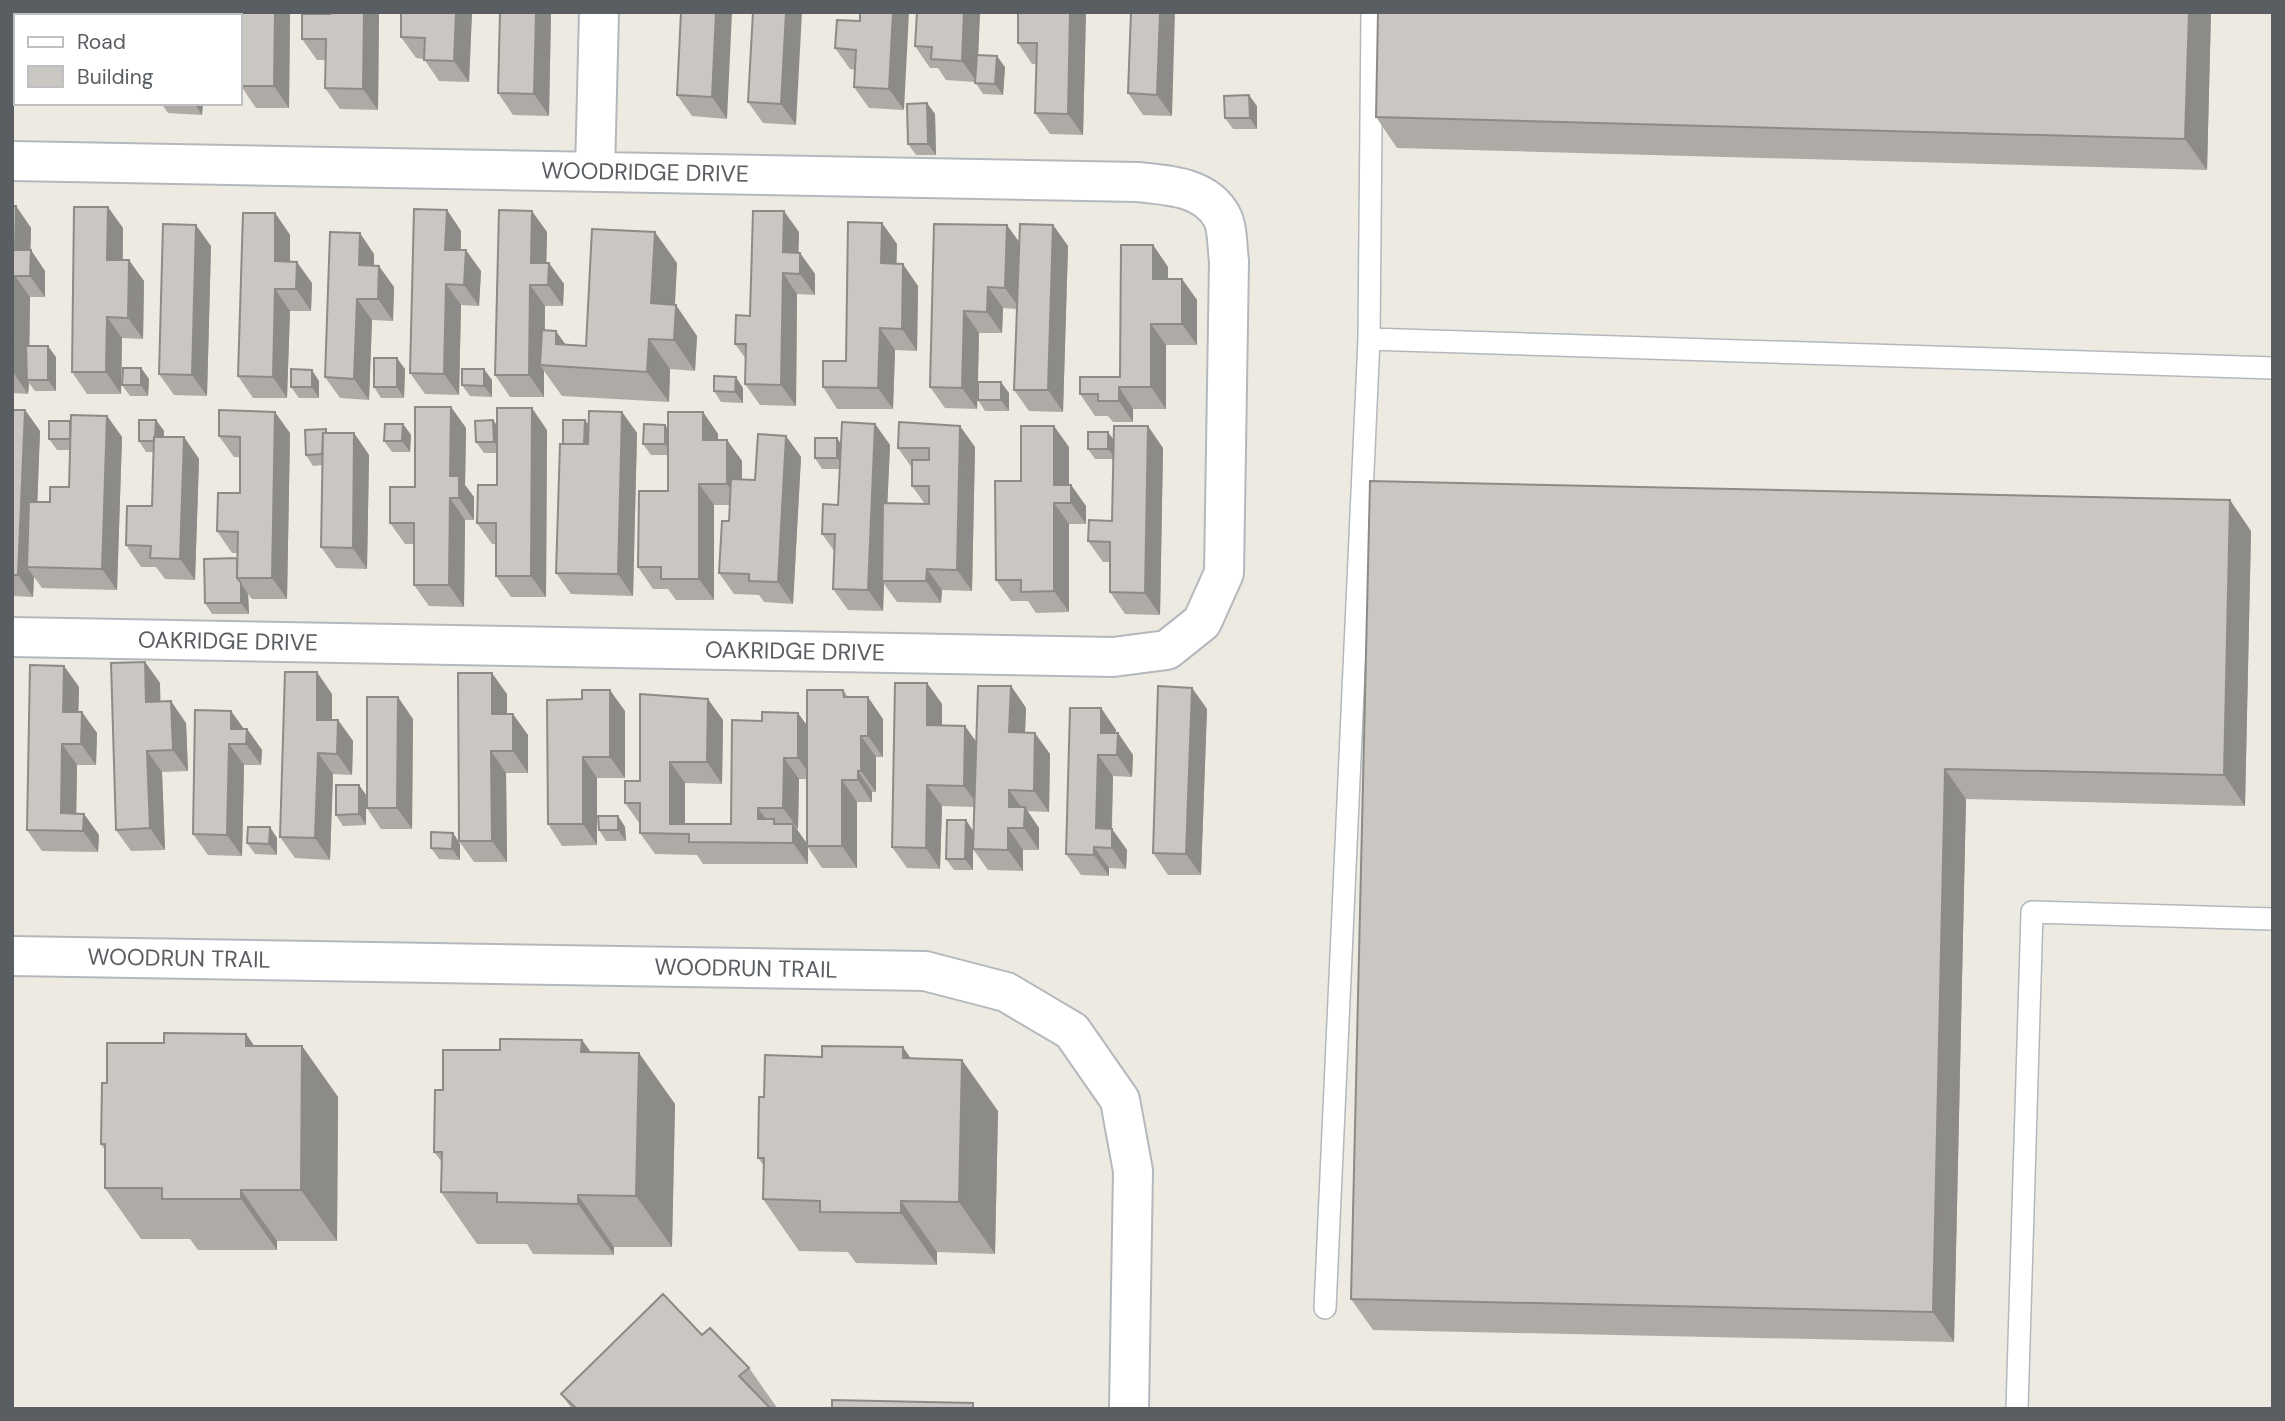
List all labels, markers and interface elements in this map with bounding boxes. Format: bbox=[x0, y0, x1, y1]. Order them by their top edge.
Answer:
legend bbox=[14, 14, 242, 105]
text: Road bbox=[77, 28, 126, 56]
text: Building bbox=[77, 63, 154, 91]
street label: WOODRIDGE DRIVE bbox=[541, 155, 749, 189]
street label: OAKRIDGE DRIVE bbox=[138, 624, 318, 658]
street label: OAKRIDGE DRIVE bbox=[705, 634, 885, 668]
street label: WOODRUN TRAIL bbox=[87, 941, 271, 975]
street label: WOODRUN TRAIL bbox=[654, 951, 838, 985]

